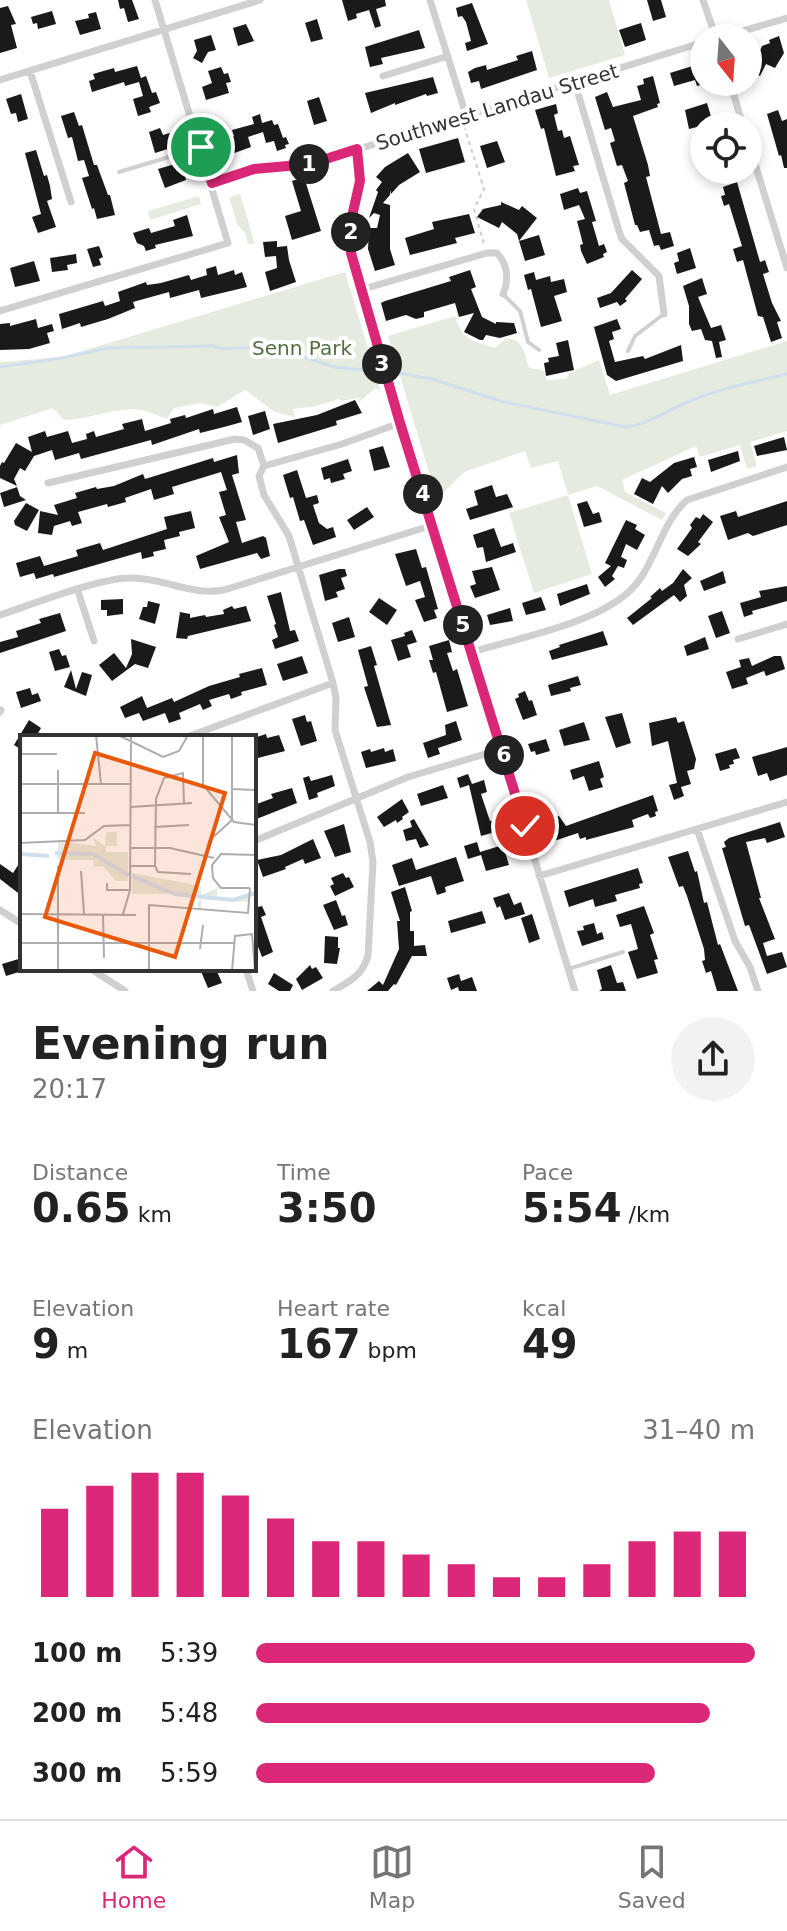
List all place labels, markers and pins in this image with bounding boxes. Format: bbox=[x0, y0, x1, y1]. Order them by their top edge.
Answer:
pin bbox=[167, 113, 235, 181]
pin: 1 bbox=[289, 144, 329, 184]
pin: 2 bbox=[331, 212, 371, 252]
pin: 3 bbox=[362, 344, 402, 384]
pin: 4 bbox=[403, 474, 443, 514]
pin: 5 bbox=[443, 605, 483, 645]
pin: 6 bbox=[484, 735, 524, 775]
pin bbox=[491, 792, 559, 860]

